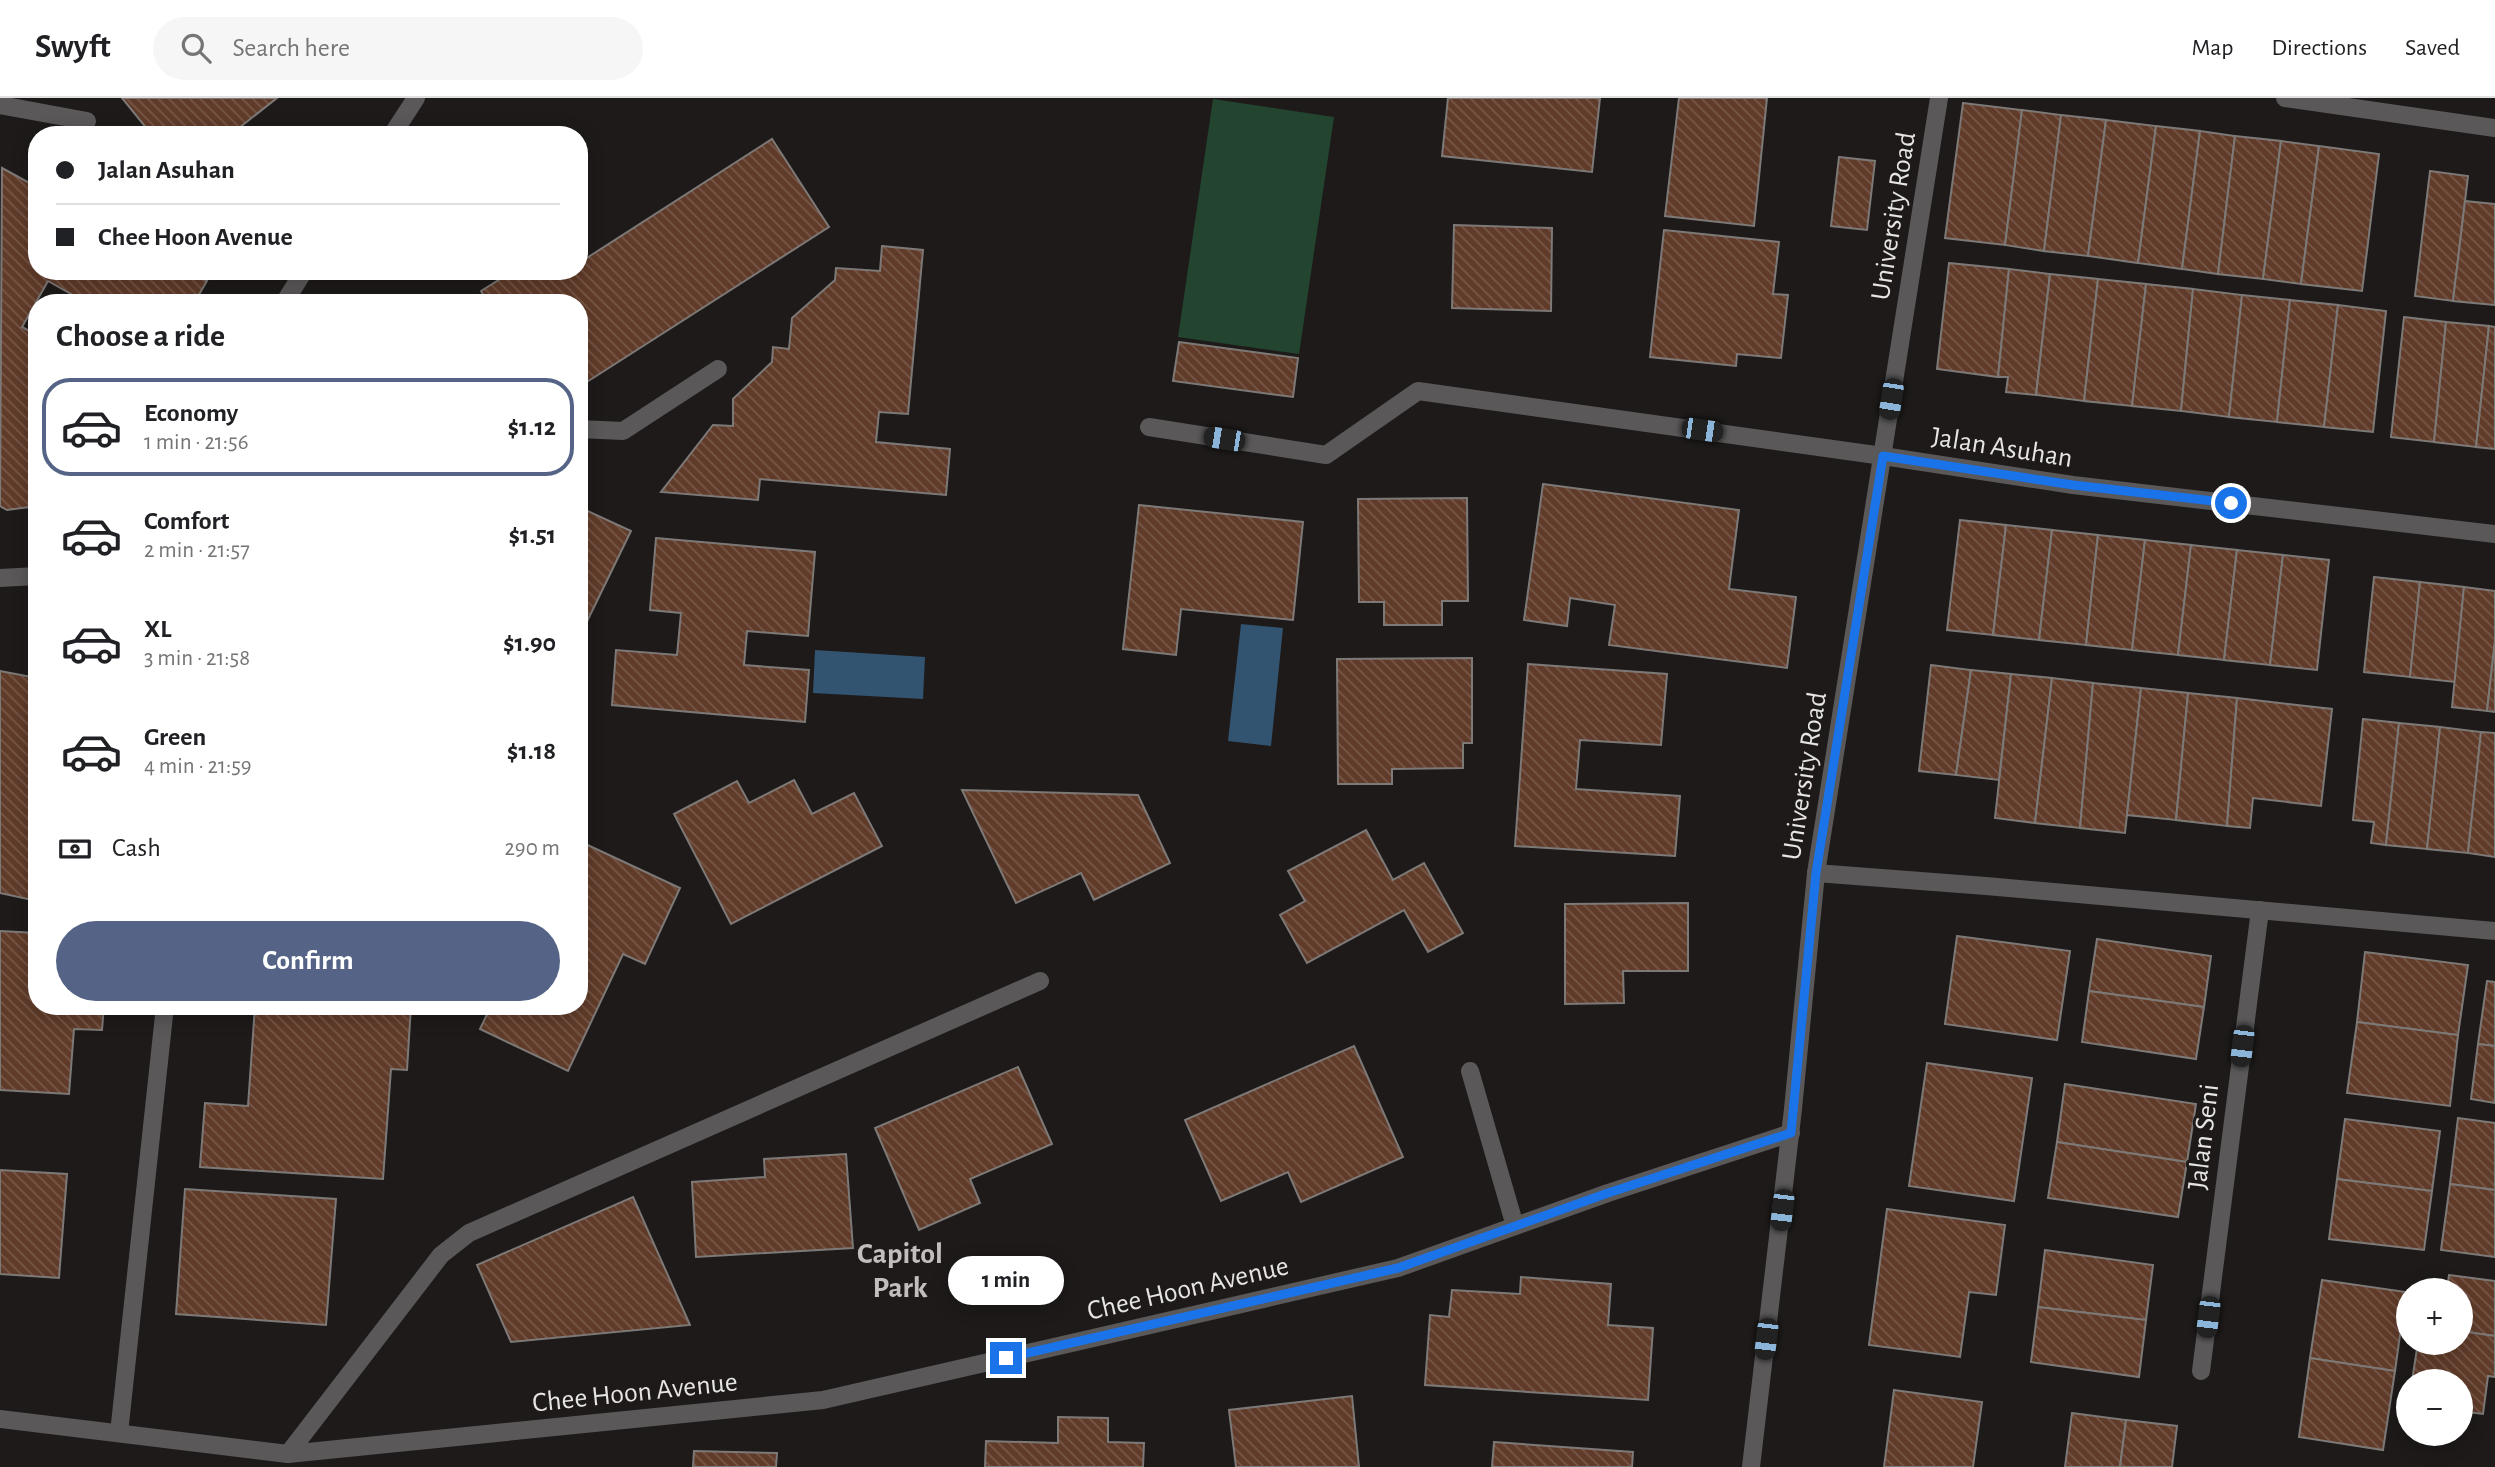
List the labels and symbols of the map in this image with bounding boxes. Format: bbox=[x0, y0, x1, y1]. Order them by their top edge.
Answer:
street label: University Road bbox=[1867, 130, 1921, 302]
car bbox=[1878, 377, 1905, 421]
car bbox=[1680, 417, 1725, 443]
street label: Jalan Asuhan bbox=[1930, 423, 2074, 473]
car bbox=[1202, 425, 1247, 453]
route start bbox=[2215, 487, 2247, 519]
street label: University Road bbox=[1778, 690, 1832, 862]
car bbox=[2230, 1024, 2255, 1068]
street label: Jalan Seni bbox=[2184, 1082, 2224, 1192]
car bbox=[1770, 1188, 1795, 1232]
district label: Capitol Park bbox=[857, 1239, 943, 1303]
street label: Chee Hoon Avenue bbox=[1084, 1252, 1292, 1326]
callout: 1 min bbox=[948, 1256, 1064, 1306]
car bbox=[2196, 1295, 2221, 1339]
car bbox=[1754, 1317, 1779, 1361]
route end bbox=[990, 1342, 1022, 1374]
street label: Chee Hoon Avenue bbox=[531, 1368, 739, 1418]

